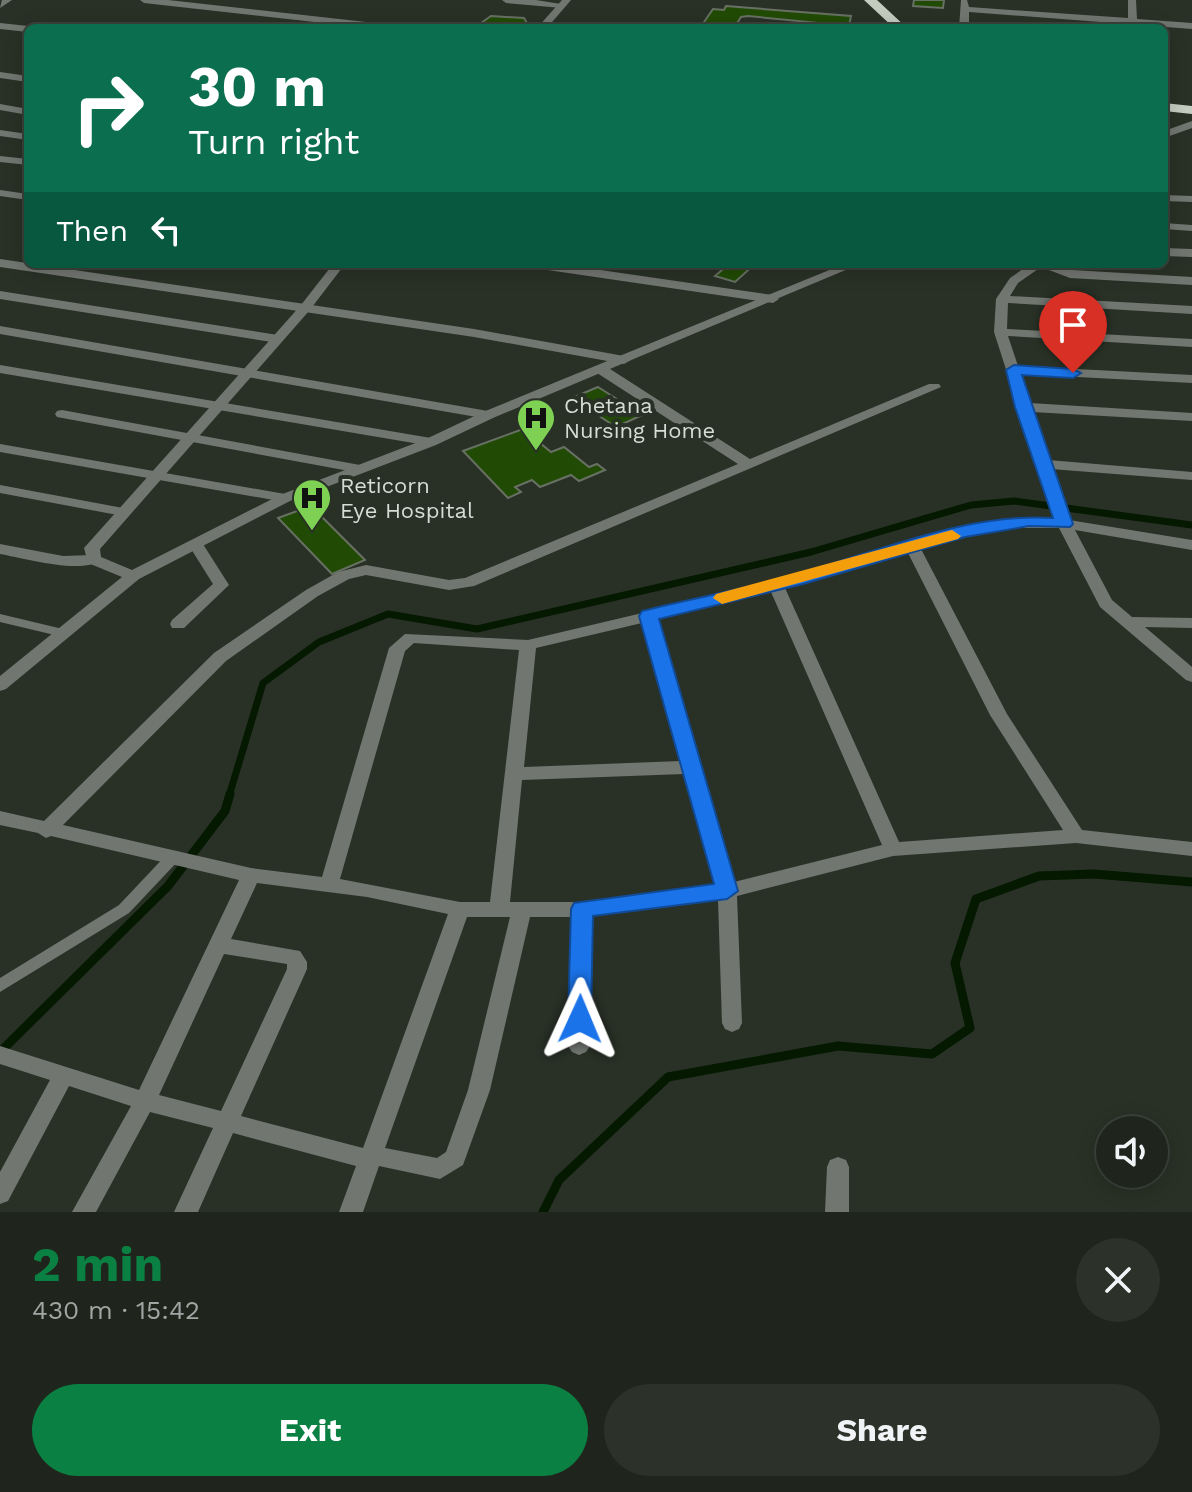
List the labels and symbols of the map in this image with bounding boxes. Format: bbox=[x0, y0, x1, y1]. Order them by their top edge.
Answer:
pin bbox=[1039, 291, 1107, 373]
place label: Chetana Nursing Home bbox=[564, 393, 715, 443]
hospital icon: Chetana Nursing Home bbox=[515, 397, 557, 452]
place label: Reticorn Eye Hospital bbox=[340, 473, 474, 523]
hospital icon: Reticorn Eye Hospital bbox=[291, 477, 333, 532]
position arrow bbox=[538, 977, 622, 1061]

